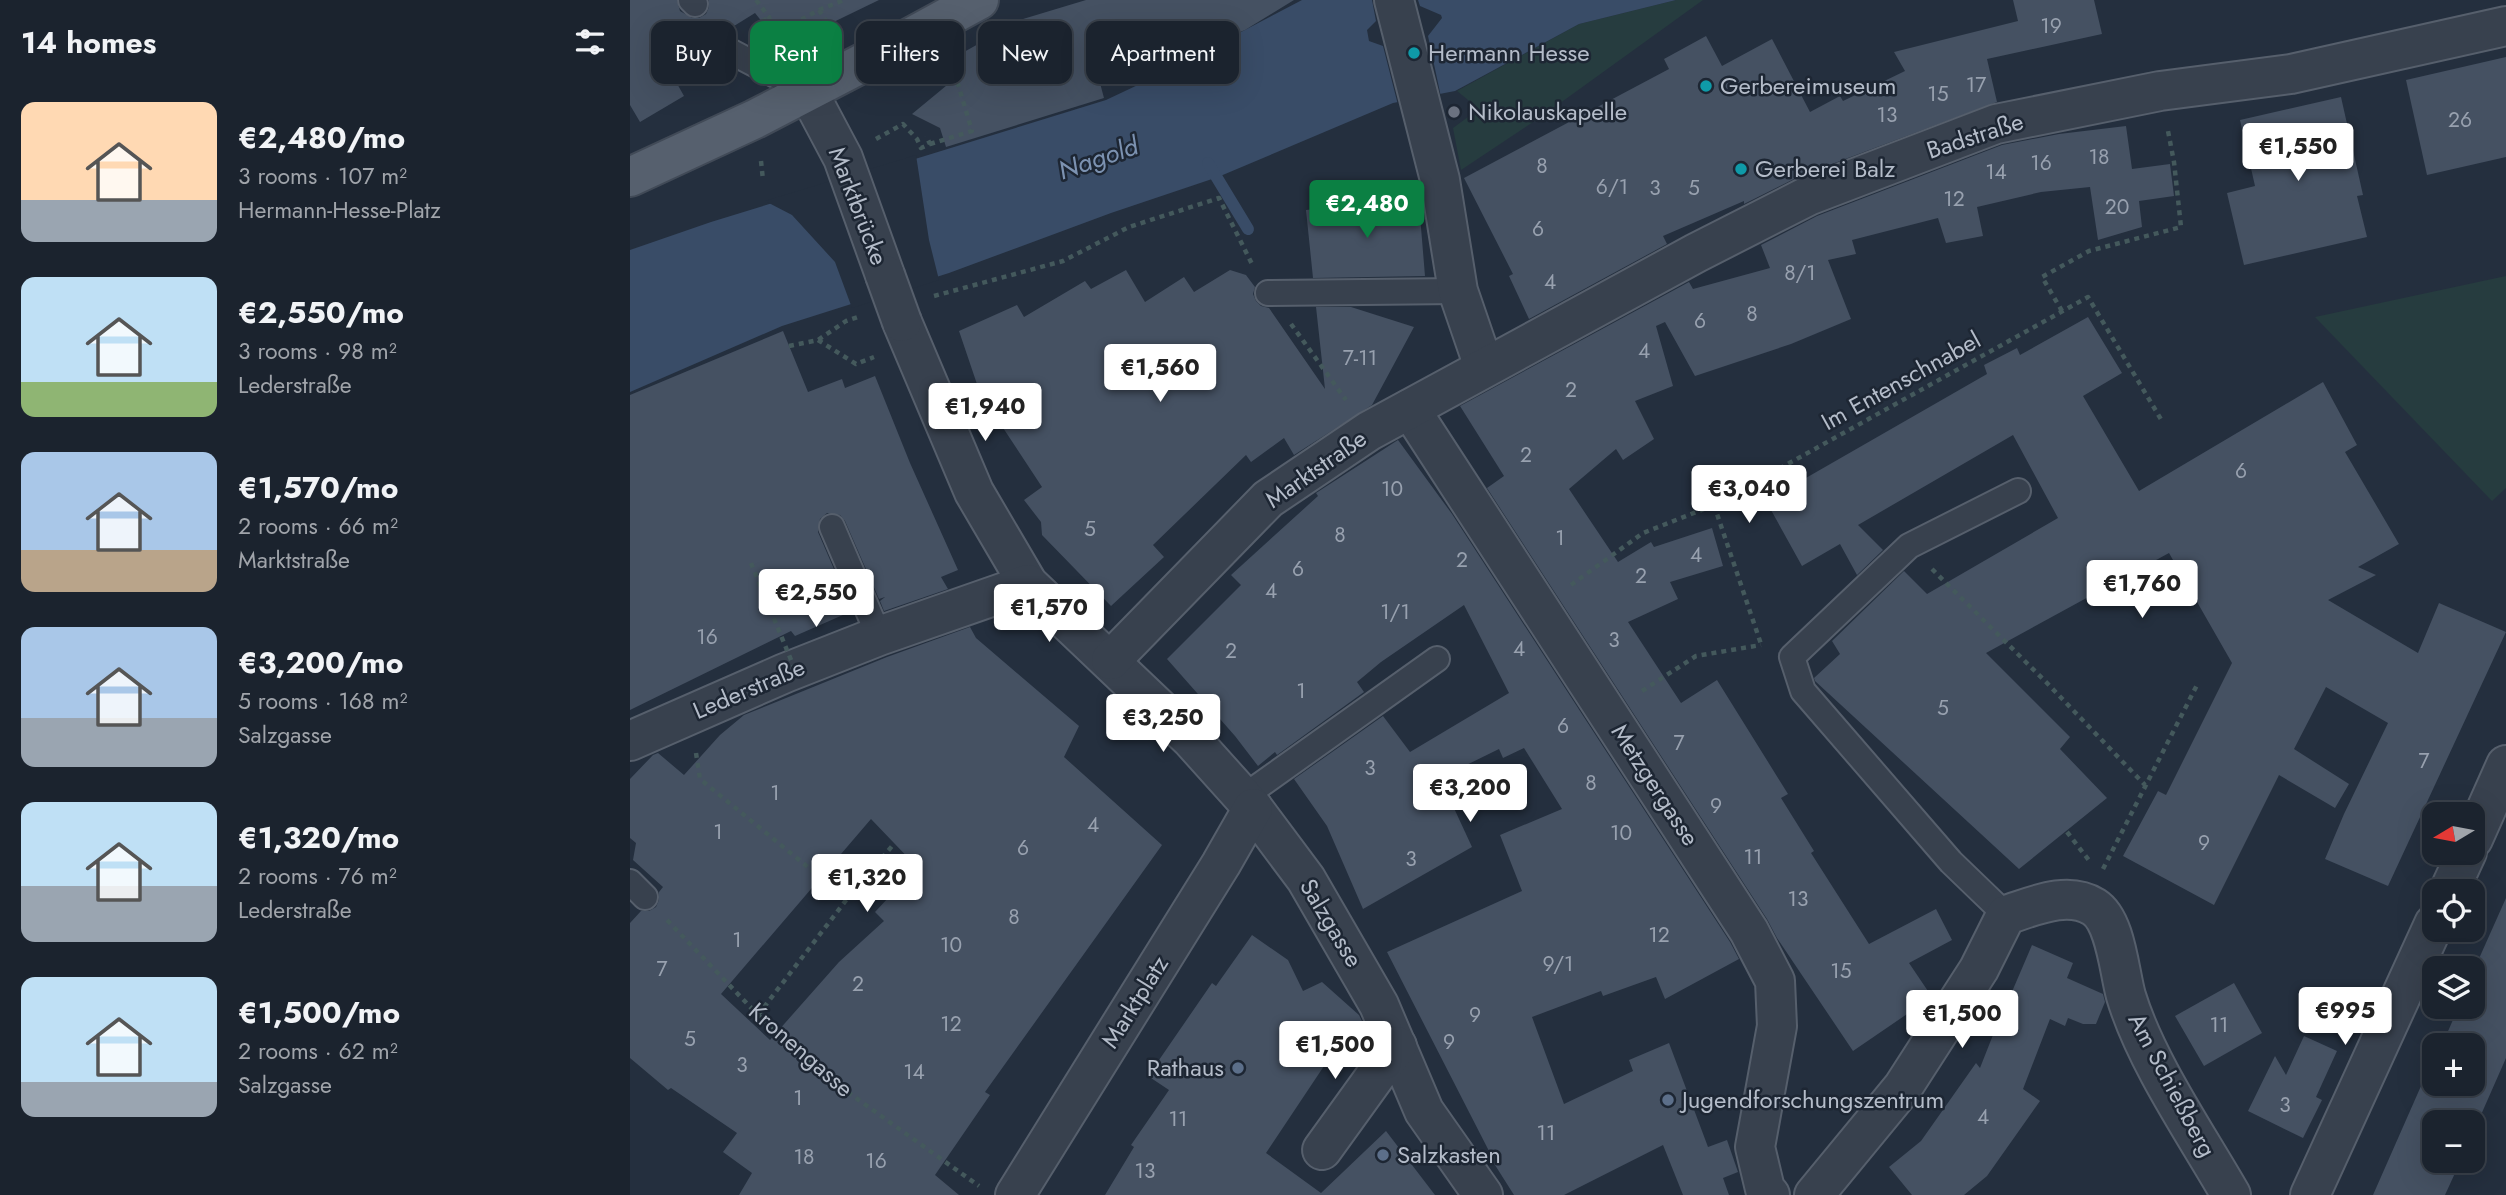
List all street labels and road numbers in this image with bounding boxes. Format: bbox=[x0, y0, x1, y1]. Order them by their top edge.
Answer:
street label: Badstraße bbox=[1922, 103, 2028, 168]
street label: Marktbrücke bbox=[820, 142, 897, 270]
street label: Im Entenschnabel bbox=[1815, 322, 1987, 439]
street label: Marktstraße bbox=[1258, 421, 1374, 516]
street label: Lederstraße bbox=[687, 649, 810, 728]
street label: Metzgergasse bbox=[1603, 717, 1708, 853]
street label: Salzgasse bbox=[1291, 872, 1372, 974]
street label: Marktplatz bbox=[1092, 949, 1177, 1055]
street label: Kronengasse bbox=[741, 994, 861, 1105]
street label: Am Schießberg bbox=[2120, 1006, 2225, 1163]

